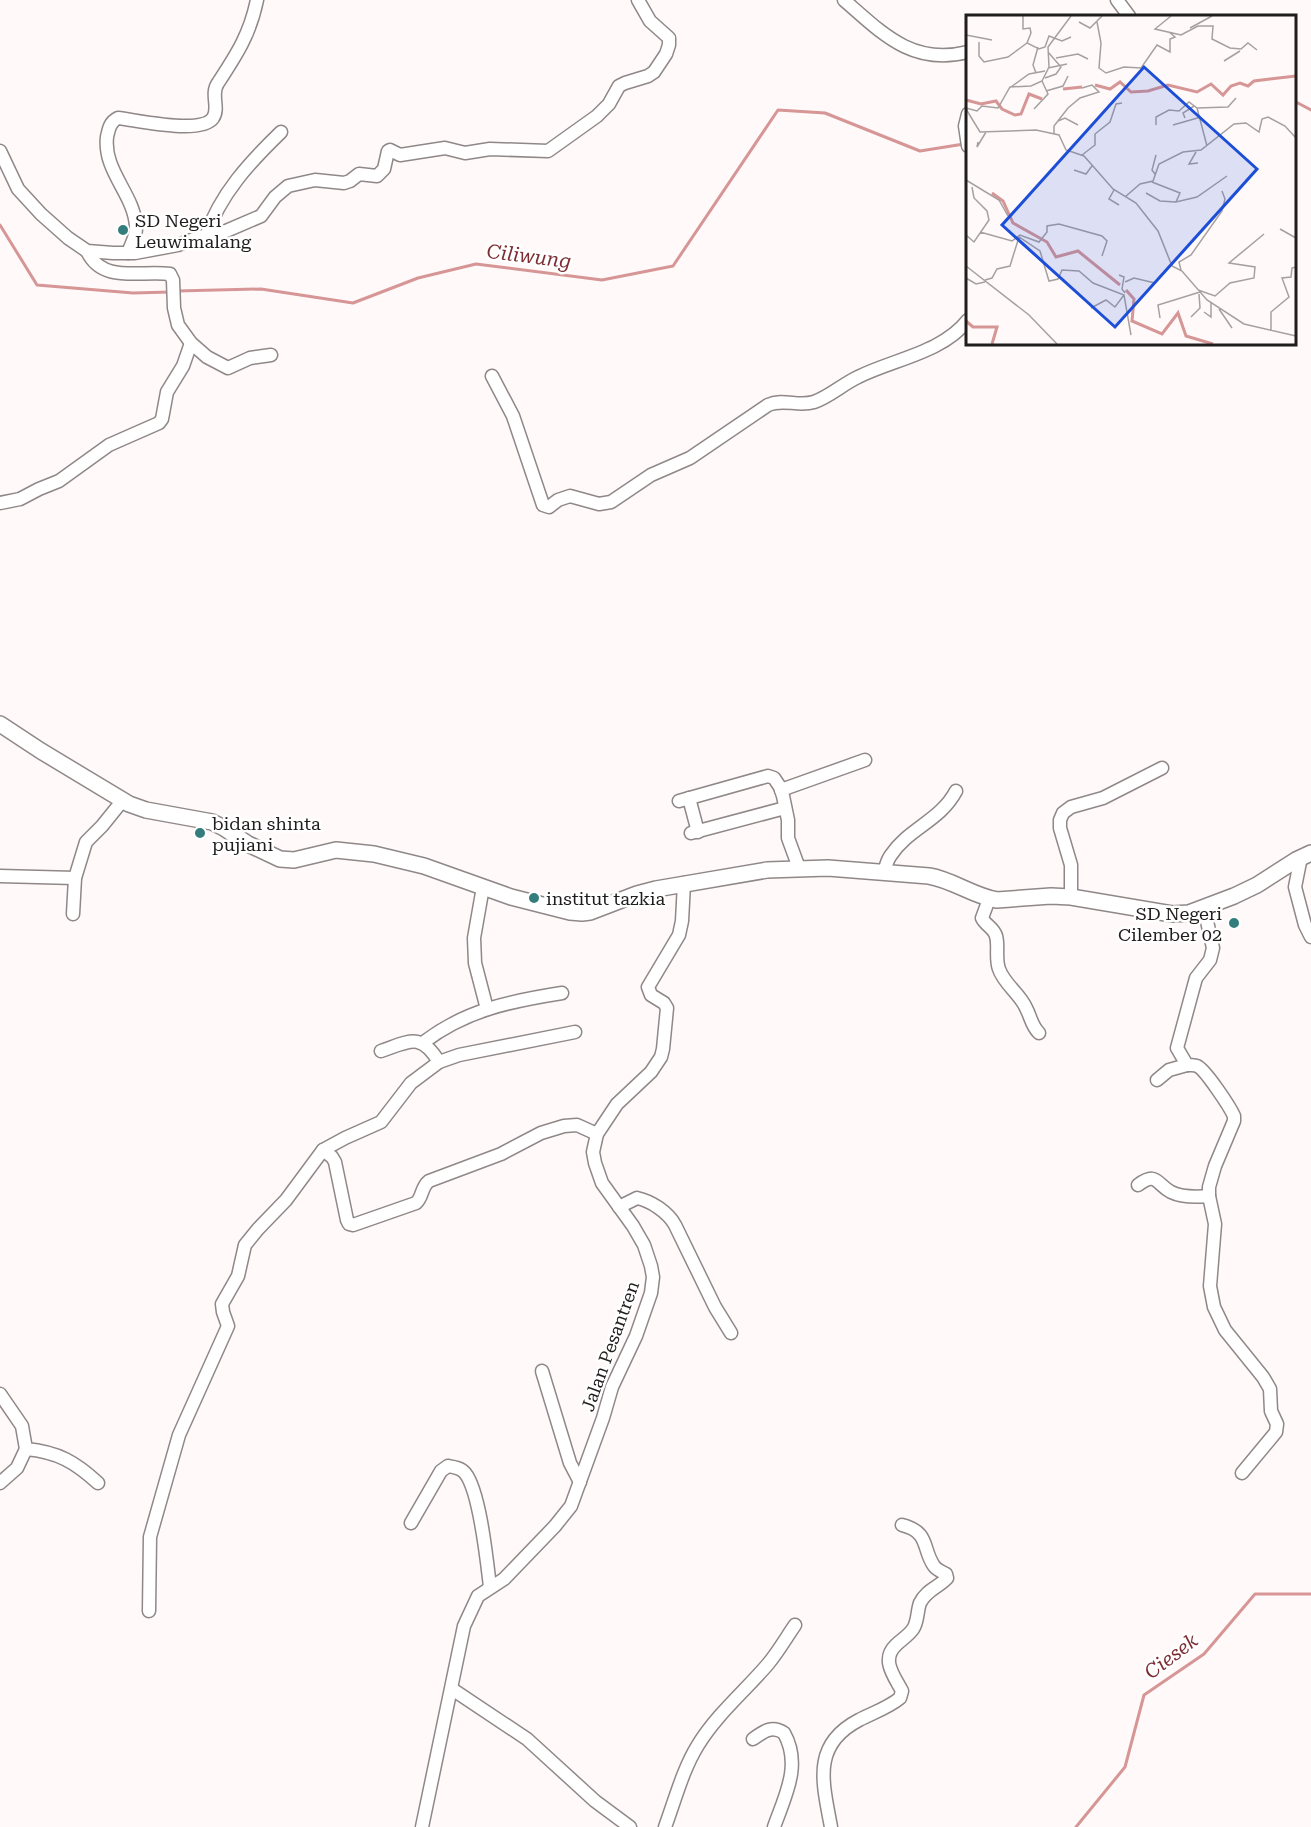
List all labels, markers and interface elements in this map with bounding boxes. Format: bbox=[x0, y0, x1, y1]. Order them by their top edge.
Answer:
inset map bbox=[966, 15, 1296, 345]
place label: SD Negeri Leuwimalang bbox=[135, 210, 252, 252]
marker: SD Negeri Leuwimalang bbox=[116, 223, 130, 237]
water label: Ciliwung bbox=[485, 239, 573, 273]
place label: bidan shinta pujiani bbox=[212, 813, 321, 855]
marker: bidan shinta pujiani bbox=[193, 826, 207, 840]
place label: institut tazkia bbox=[546, 888, 666, 909]
marker: institut tazkia bbox=[527, 891, 541, 905]
place label: SD Negeri Cilember 02 bbox=[1118, 903, 1222, 945]
marker: SD Negeri Cilember 02 bbox=[1227, 916, 1241, 930]
street label: Jalan Pesantren bbox=[577, 1278, 643, 1414]
water label: Ciesek bbox=[1139, 1628, 1203, 1684]

